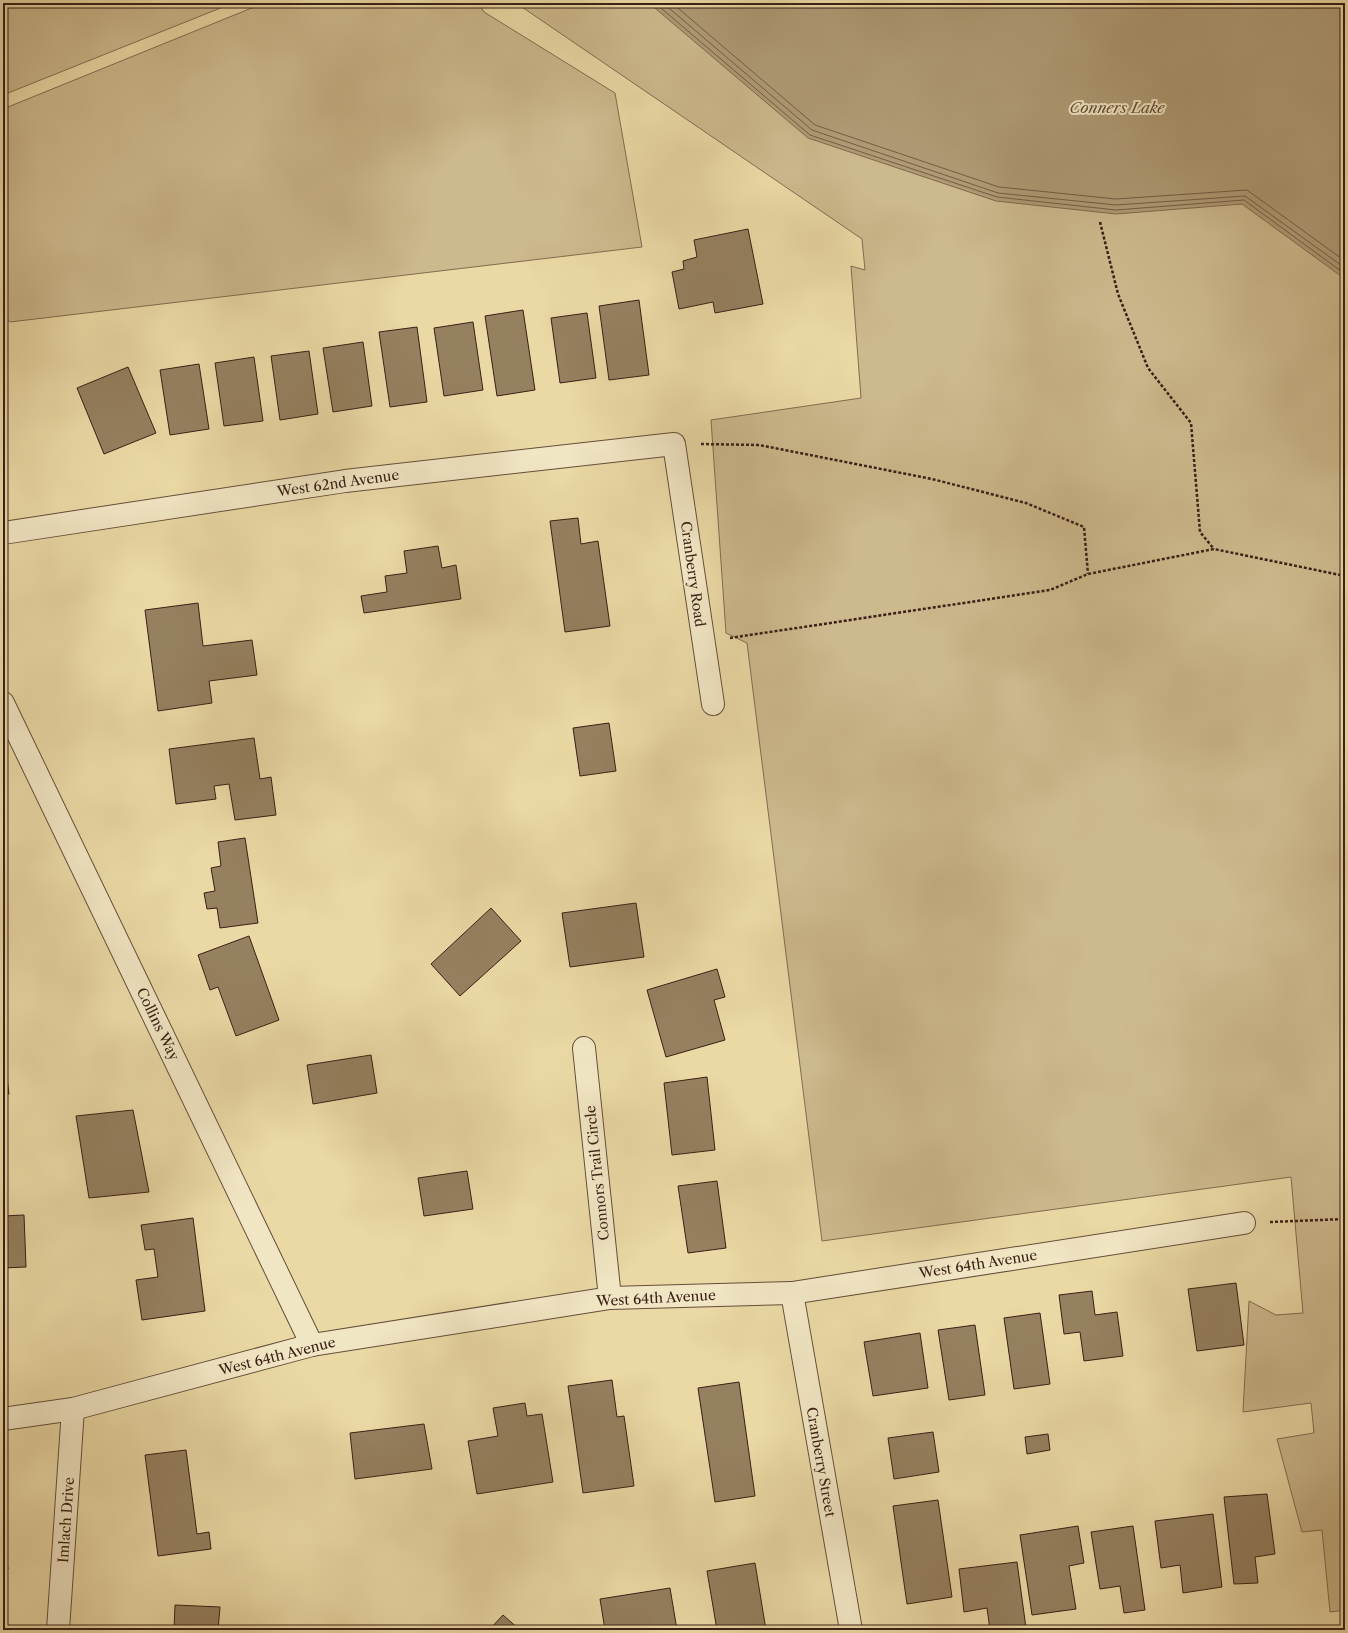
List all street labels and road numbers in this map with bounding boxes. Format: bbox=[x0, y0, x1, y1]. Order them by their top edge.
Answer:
street label: West 62nd Avenue bbox=[275, 465, 400, 501]
street label: Cranberry Road bbox=[677, 520, 709, 628]
street label: Collins Way bbox=[133, 985, 183, 1064]
street label: Connors Trail Circle bbox=[581, 1104, 613, 1242]
street label: West 64th Avenue bbox=[917, 1246, 1039, 1282]
street label: West 64th Avenue bbox=[595, 1286, 716, 1310]
street label: West 64th Avenue bbox=[216, 1333, 337, 1379]
street label: Cranberry Street bbox=[802, 1405, 840, 1519]
street label: Imlach Drive bbox=[54, 1476, 78, 1564]

